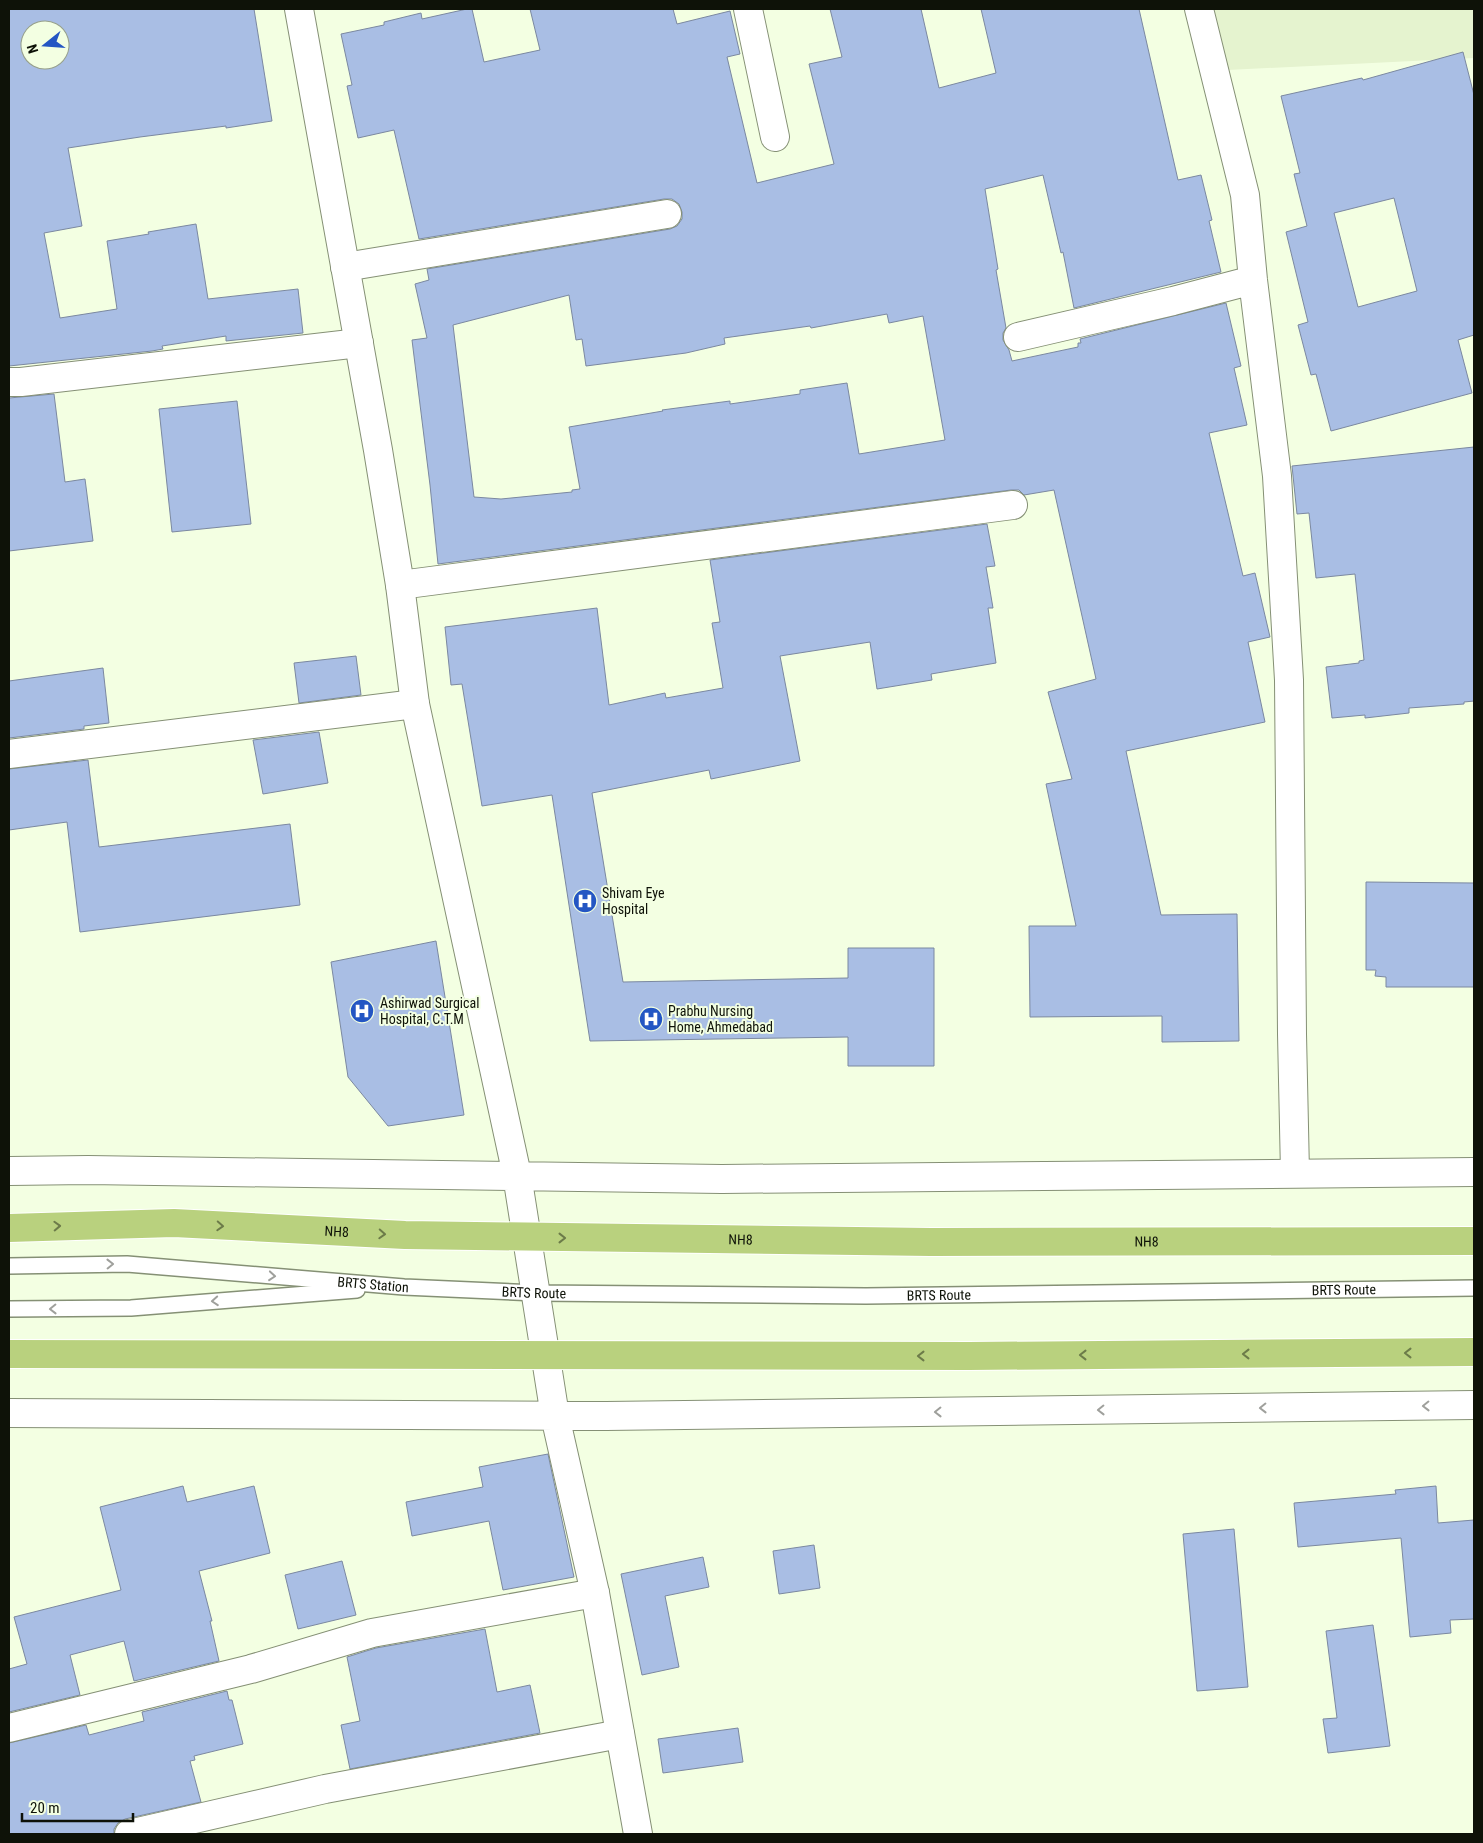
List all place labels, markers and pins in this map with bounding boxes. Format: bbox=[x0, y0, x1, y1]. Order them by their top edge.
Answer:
place label: Shivam Eye Hospital bbox=[602, 885, 665, 917]
hospital icon: Shivam Eye Hospital bbox=[572, 888, 598, 914]
place label: Ashirwad Surgical Hospital, C.T.M bbox=[380, 995, 479, 1027]
hospital icon: Ashirwad Surgical Hospital, C.T.M bbox=[349, 998, 375, 1024]
place label: Prabhu Nursing Home, Ahmedabad bbox=[668, 1003, 773, 1035]
hospital icon: Prabhu Nursing Home, Ahmedabad bbox=[638, 1006, 664, 1032]

